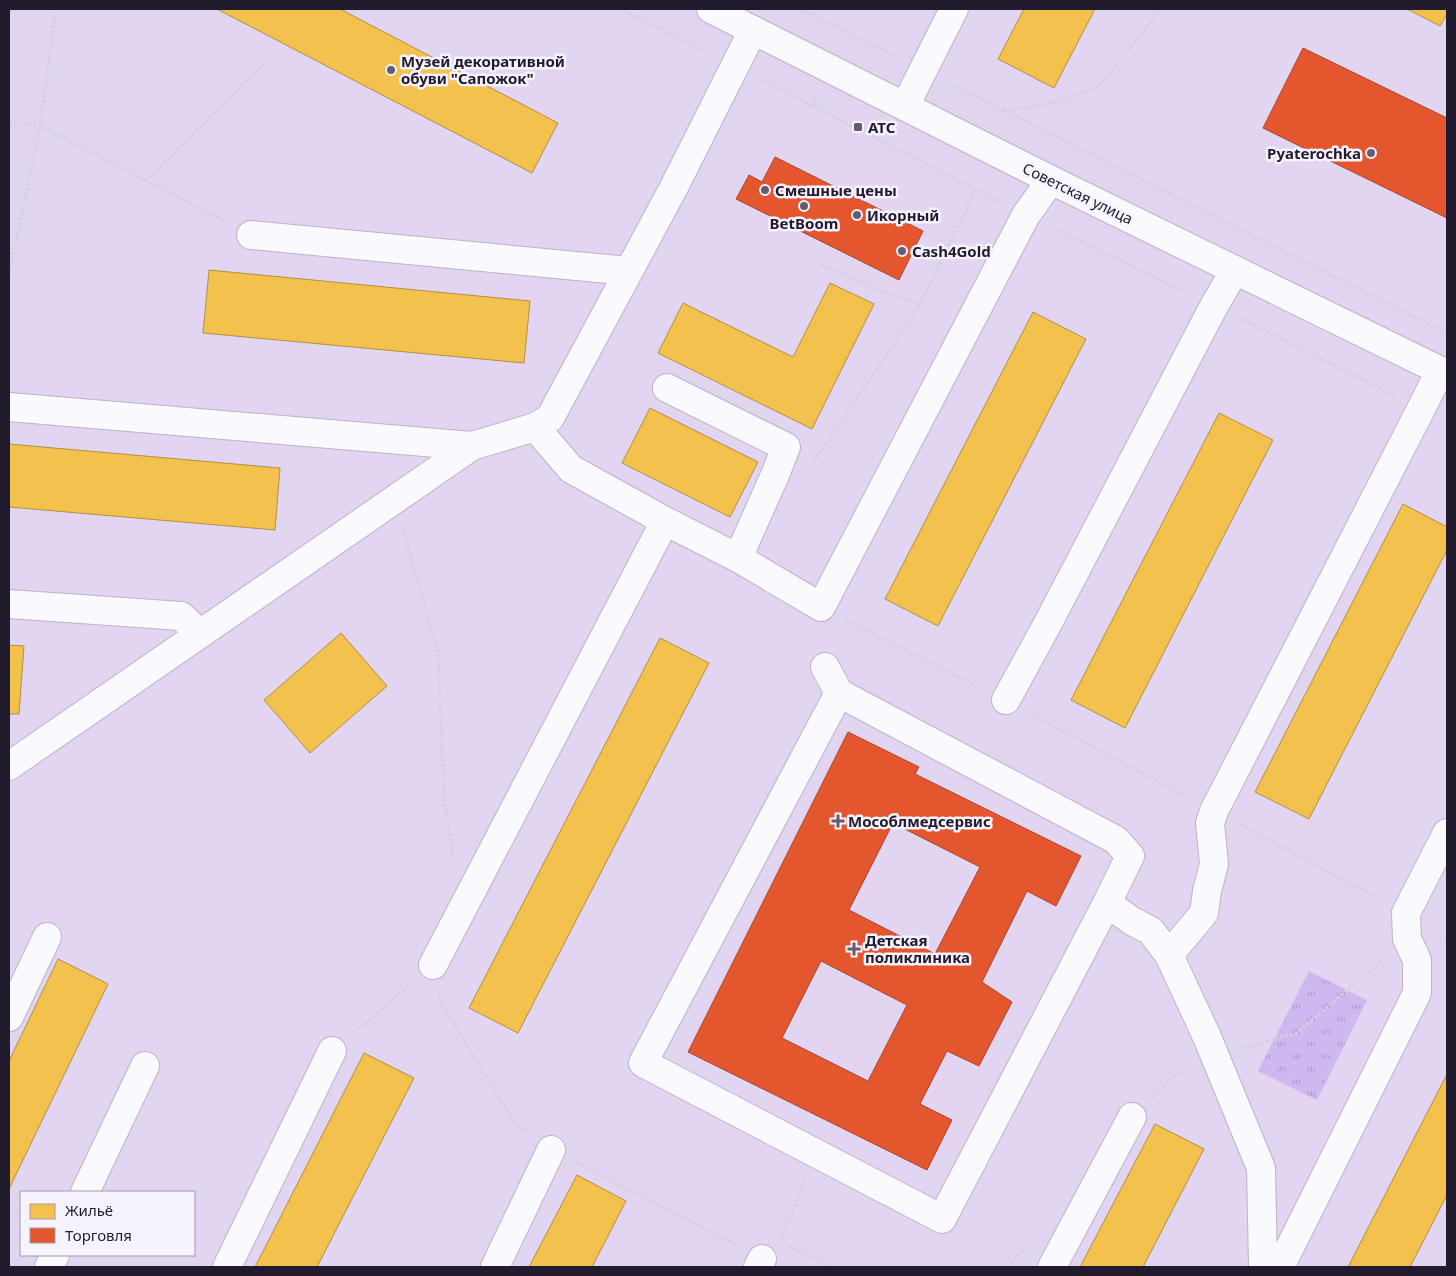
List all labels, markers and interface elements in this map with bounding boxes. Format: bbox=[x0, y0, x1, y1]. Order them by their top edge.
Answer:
place label: Музей декоративной обуви "Сапожок" bbox=[401, 51, 565, 88]
marker: Музей декоративной обуви "Сапожок" bbox=[385, 64, 397, 76]
place label: АТС bbox=[868, 117, 896, 137]
marker: АТС bbox=[852, 121, 864, 133]
place label: Pyaterochka bbox=[1267, 143, 1361, 163]
marker: Pyaterochka bbox=[1365, 147, 1377, 159]
street label: Советская улица bbox=[1020, 158, 1136, 228]
place label: Смешные цены bbox=[775, 180, 897, 200]
marker: Смешные цены bbox=[759, 184, 771, 196]
marker: BetBoom bbox=[798, 200, 810, 212]
place label: Икорный bbox=[867, 205, 939, 225]
marker: Икорный bbox=[851, 209, 863, 221]
place label: BetBoom bbox=[770, 213, 838, 233]
place label: Cash4Gold bbox=[912, 241, 991, 261]
marker: Cash4Gold bbox=[896, 245, 908, 257]
place label: Мособлмедсервис bbox=[848, 811, 991, 831]
marker: Мособлмедсервис bbox=[832, 815, 844, 827]
place label: Детская поликлиника bbox=[865, 930, 970, 967]
marker: Детская поликлиника bbox=[847, 942, 861, 956]
legend bbox=[20, 1191, 195, 1256]
text: Жильё bbox=[65, 1200, 113, 1220]
text: Торговля bbox=[65, 1225, 132, 1245]

